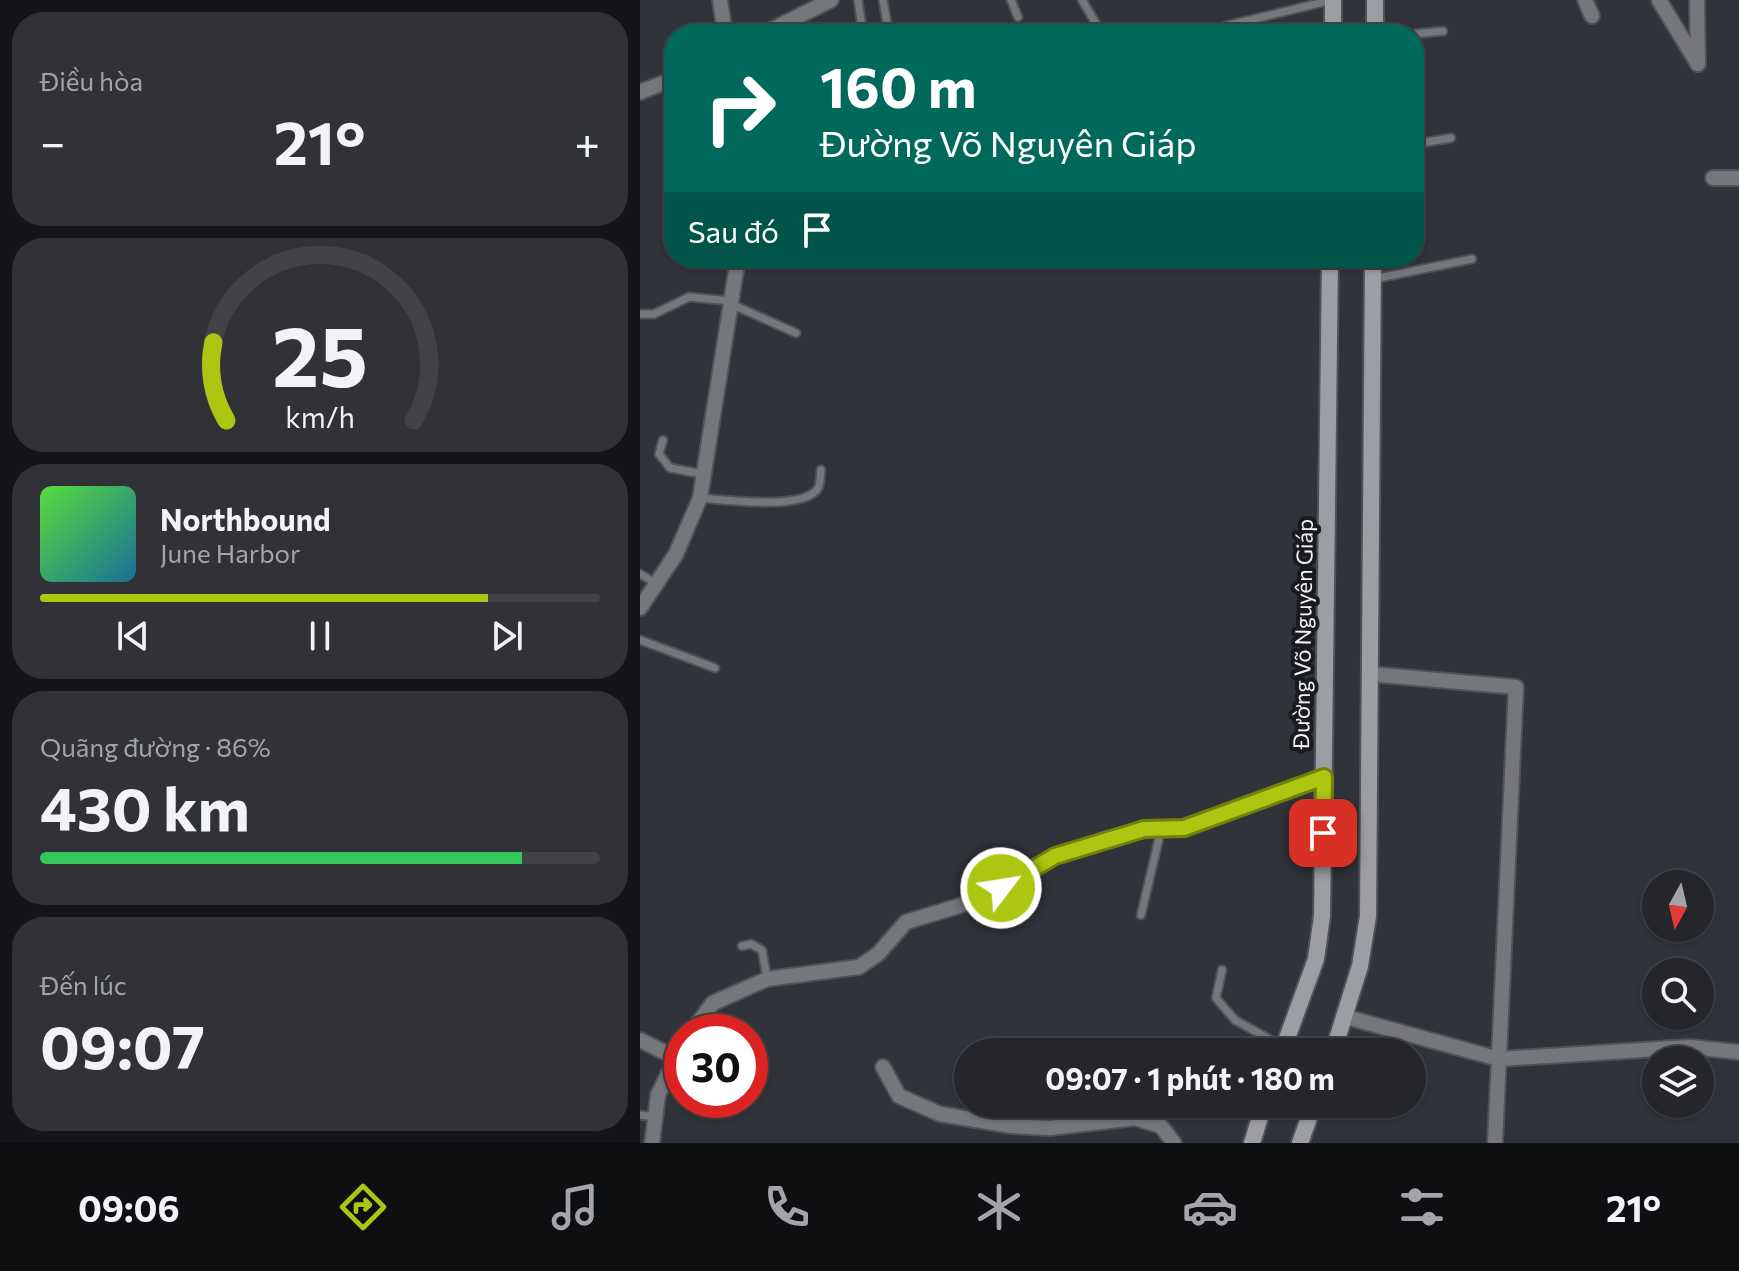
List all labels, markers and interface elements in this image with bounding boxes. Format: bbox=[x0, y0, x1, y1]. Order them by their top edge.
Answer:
text: 160 m bbox=[820, 51, 977, 120]
icon: right bbox=[688, 56, 792, 160]
text: Điều hòa bbox=[40, 65, 143, 96]
text: 21° bbox=[274, 104, 366, 177]
text: − bbox=[40, 114, 65, 168]
text: + bbox=[574, 114, 600, 168]
text: Đường Võ Nguyên Giáp bbox=[820, 120, 1197, 164]
icon: arrive bbox=[795, 208, 839, 252]
text: Sau đó bbox=[688, 212, 779, 249]
text: 25 bbox=[272, 302, 368, 404]
text: km/h bbox=[285, 399, 355, 434]
text: Northbound bbox=[160, 500, 331, 537]
street label: Đường Võ Nguyên Giáp bbox=[1287, 519, 1318, 750]
text: June Harbor bbox=[160, 537, 300, 568]
icon: previous bbox=[111, 614, 155, 658]
icon: pause bbox=[298, 614, 342, 658]
icon: next bbox=[485, 614, 529, 658]
text: Quãng đường · 86% bbox=[40, 731, 271, 762]
text: 430 km bbox=[40, 770, 250, 843]
pin bbox=[1289, 799, 1357, 867]
icon: arrive bbox=[1301, 811, 1345, 855]
position arrow bbox=[959, 846, 1043, 930]
north arrow bbox=[1642, 870, 1714, 942]
map controls bbox=[1642, 870, 1714, 1118]
button: search bbox=[1642, 958, 1714, 1030]
text: Đến lúc bbox=[40, 969, 127, 1000]
text: 09:07 bbox=[40, 1008, 205, 1081]
speed limit sign: 30 bbox=[664, 1014, 768, 1118]
button: layers bbox=[1642, 1046, 1714, 1118]
text: 09:07 · 1 phút · 180 m bbox=[1045, 1059, 1335, 1096]
icon: directions bbox=[335, 1179, 391, 1235]
icon: music bbox=[547, 1179, 603, 1235]
icon: phone bbox=[759, 1179, 815, 1235]
icon: climate bbox=[971, 1179, 1027, 1235]
icon: car bbox=[1182, 1179, 1238, 1235]
icon: filters bbox=[1394, 1179, 1450, 1235]
text: 09:06 bbox=[78, 1185, 180, 1229]
text: 21° bbox=[1606, 1185, 1661, 1229]

